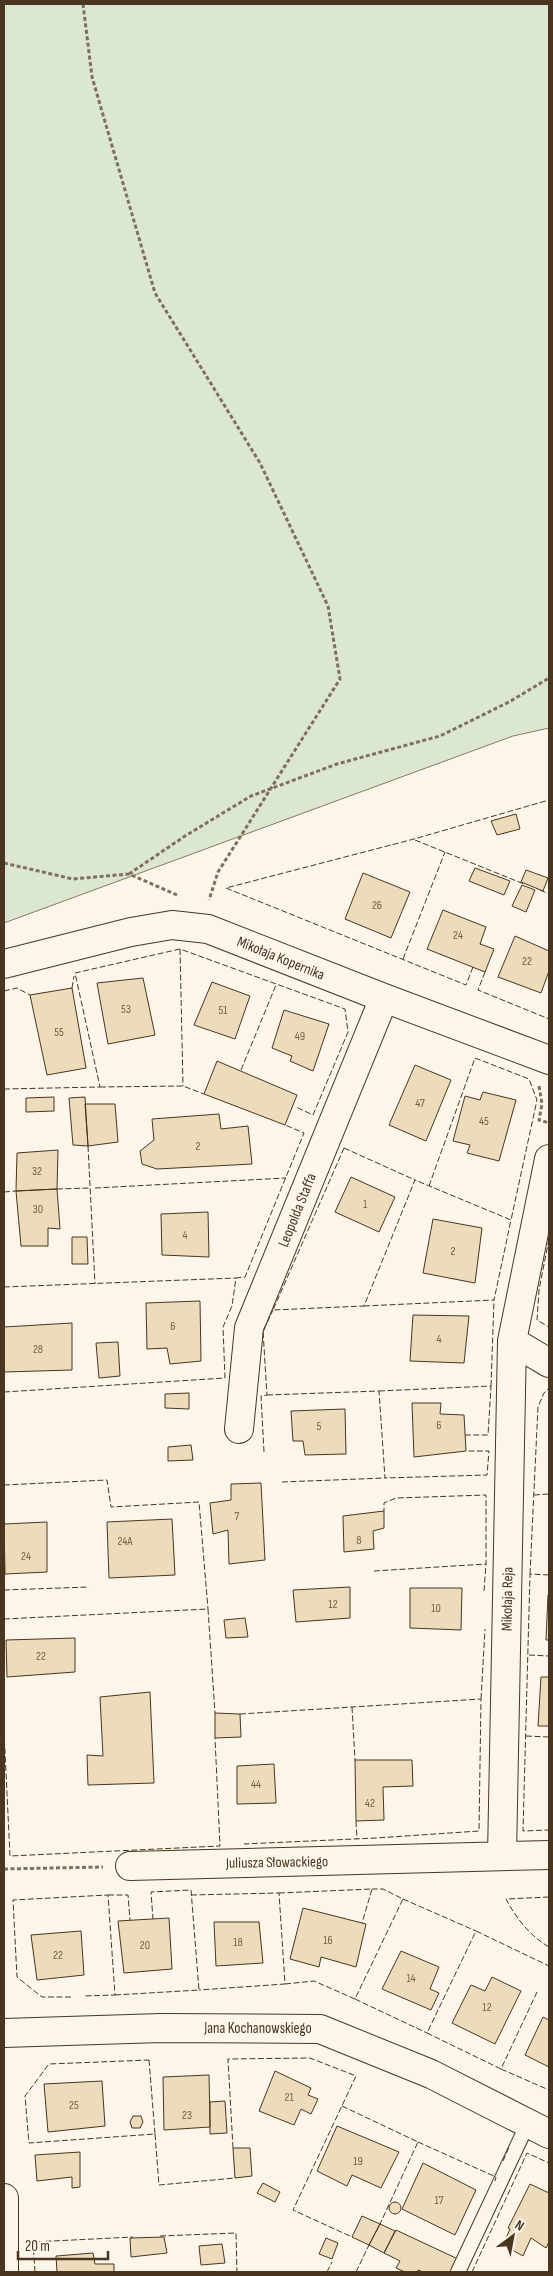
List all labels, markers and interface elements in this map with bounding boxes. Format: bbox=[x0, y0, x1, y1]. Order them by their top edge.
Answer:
house number: 26 bbox=[372, 898, 382, 913]
house number: 24 bbox=[453, 928, 463, 943]
street label: Mikołaja Kopernika bbox=[234, 932, 328, 985]
house number: 22 bbox=[522, 954, 532, 969]
house number: 53 bbox=[121, 1002, 131, 1017]
house number: 51 bbox=[218, 1003, 228, 1018]
house number: 55 bbox=[54, 1025, 64, 1040]
house number: 49 bbox=[295, 1029, 305, 1044]
house number: 47 bbox=[415, 1096, 425, 1111]
house number: 45 bbox=[479, 1114, 489, 1129]
house number: 2 bbox=[196, 1139, 201, 1154]
house number: 32 bbox=[32, 1164, 42, 1179]
street label: Leopolda Staffa bbox=[274, 1170, 321, 1250]
house number: 1 bbox=[363, 1197, 368, 1212]
house number: 30 bbox=[33, 1202, 43, 1217]
house number: 4 bbox=[182, 1228, 188, 1243]
house number: 2 bbox=[451, 1244, 456, 1259]
house number: 6 bbox=[170, 1319, 176, 1334]
house number: 4 bbox=[436, 1332, 442, 1347]
house number: 28 bbox=[33, 1342, 43, 1357]
house number: 6 bbox=[436, 1418, 442, 1433]
house number: 5 bbox=[317, 1419, 322, 1434]
house number: 7 bbox=[235, 1509, 240, 1524]
house number: 8 bbox=[356, 1533, 362, 1548]
house number: 24A bbox=[117, 1534, 133, 1549]
house number: 24 bbox=[21, 1549, 31, 1564]
street label: Mikołaja Reja bbox=[497, 1567, 518, 1631]
house number: 12 bbox=[328, 1597, 338, 1612]
house number: 10 bbox=[431, 1601, 441, 1616]
house number: 22 bbox=[36, 1649, 46, 1664]
house number: 44 bbox=[251, 1777, 261, 1792]
house number: 42 bbox=[365, 1796, 375, 1811]
street label: Juliusza Słowackiego bbox=[225, 1852, 328, 1873]
house number: 16 bbox=[323, 1933, 333, 1948]
house number: 18 bbox=[233, 1935, 243, 1950]
house number: 20 bbox=[140, 1938, 150, 1953]
house number: 22 bbox=[53, 1948, 63, 1963]
house number: 14 bbox=[406, 1971, 416, 1986]
house number: 12 bbox=[482, 2000, 492, 2015]
street label: Jana Kochanowskiego bbox=[203, 2019, 312, 2038]
house number: 21 bbox=[284, 2090, 294, 2105]
house number: 25 bbox=[69, 2098, 79, 2113]
house number: 23 bbox=[182, 2108, 192, 2123]
house number: 19 bbox=[353, 2154, 363, 2169]
house number: 17 bbox=[435, 2193, 444, 2208]
north arrow bbox=[488, 2211, 538, 2261]
text: N bbox=[512, 2216, 527, 2235]
scale bar bbox=[18, 2228, 108, 2260]
text: 20 m bbox=[25, 2237, 50, 2256]

